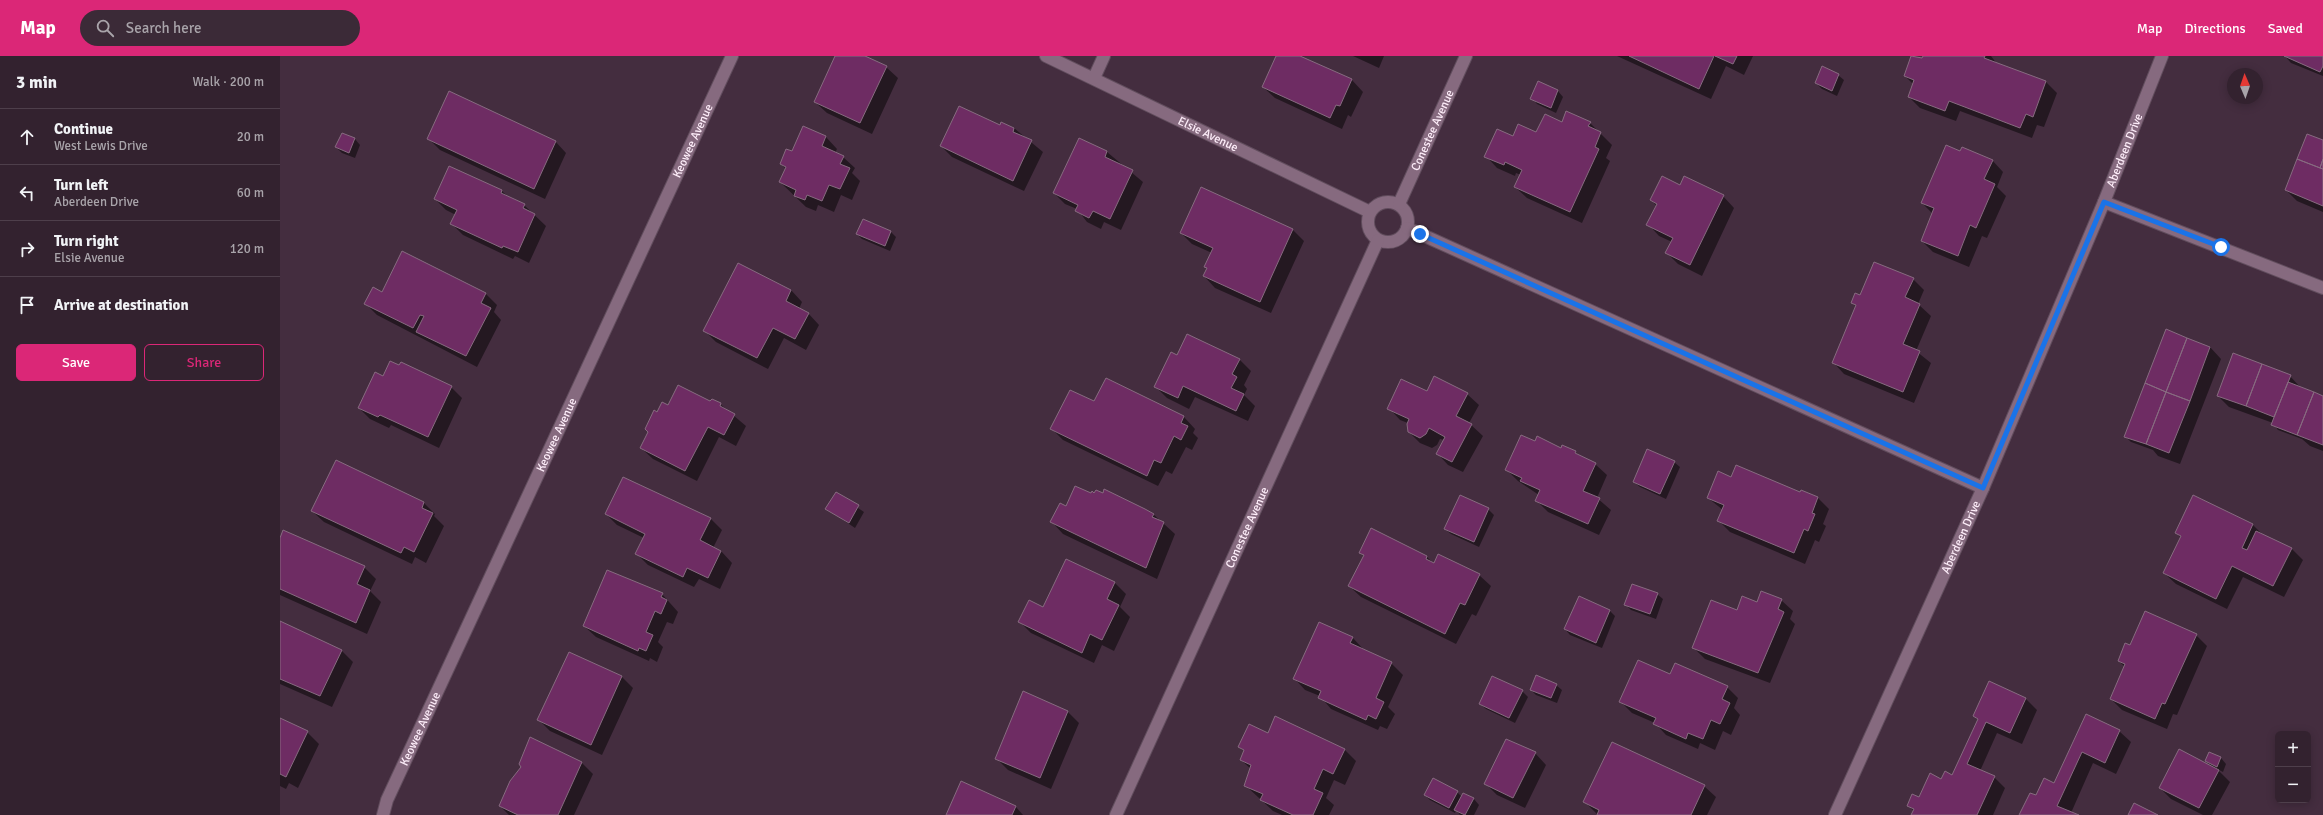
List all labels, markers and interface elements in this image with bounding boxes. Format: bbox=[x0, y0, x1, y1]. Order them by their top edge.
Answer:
search box bbox=[80, 10, 360, 46]
text: Map bbox=[20, 16, 56, 40]
icon: search bbox=[94, 17, 116, 39]
text: Search here bbox=[126, 19, 201, 37]
text: Map bbox=[2137, 20, 2163, 37]
text: Directions bbox=[2185, 20, 2246, 37]
text: Saved bbox=[2268, 20, 2303, 37]
north arrow bbox=[2227, 68, 2263, 104]
text: 3 min bbox=[16, 72, 57, 93]
text: Walk · 200 m bbox=[193, 74, 264, 90]
street label: Conestee Avenue bbox=[1408, 87, 1457, 173]
street label: Keowee Avenue bbox=[669, 102, 716, 180]
street label: Aberdeen Drive bbox=[2103, 111, 2146, 190]
street label: Elsie Avenue bbox=[1176, 113, 1241, 155]
text: Continue bbox=[54, 120, 113, 138]
icon: ahead bbox=[16, 126, 38, 148]
text: 20 m bbox=[237, 129, 264, 145]
text: West Lewis Drive bbox=[54, 138, 148, 154]
text: Turn left bbox=[54, 176, 108, 194]
icon: left bbox=[16, 182, 38, 204]
text: 60 m bbox=[237, 185, 264, 201]
text: Aberdeen Drive bbox=[54, 194, 139, 210]
route end bbox=[1411, 225, 1429, 243]
text: Turn right bbox=[54, 232, 119, 250]
icon: right bbox=[16, 238, 38, 260]
route start bbox=[2212, 238, 2230, 256]
text: 120 m bbox=[230, 241, 264, 257]
text: Elsie Avenue bbox=[54, 250, 124, 266]
icon: arrive bbox=[16, 294, 38, 316]
text: Arrive at destination bbox=[54, 296, 189, 314]
button: Save bbox=[16, 344, 136, 381]
button: Share bbox=[144, 344, 264, 381]
street label: Keowee Avenue bbox=[533, 395, 580, 474]
street label: Conestee Avenue bbox=[1222, 484, 1272, 570]
street label: Aberdeen Drive bbox=[1938, 498, 1984, 576]
street label: Keowee Avenue bbox=[396, 689, 444, 768]
map controls bbox=[2275, 731, 2311, 803]
button: + bbox=[2275, 731, 2311, 767]
button: − bbox=[2275, 767, 2311, 803]

